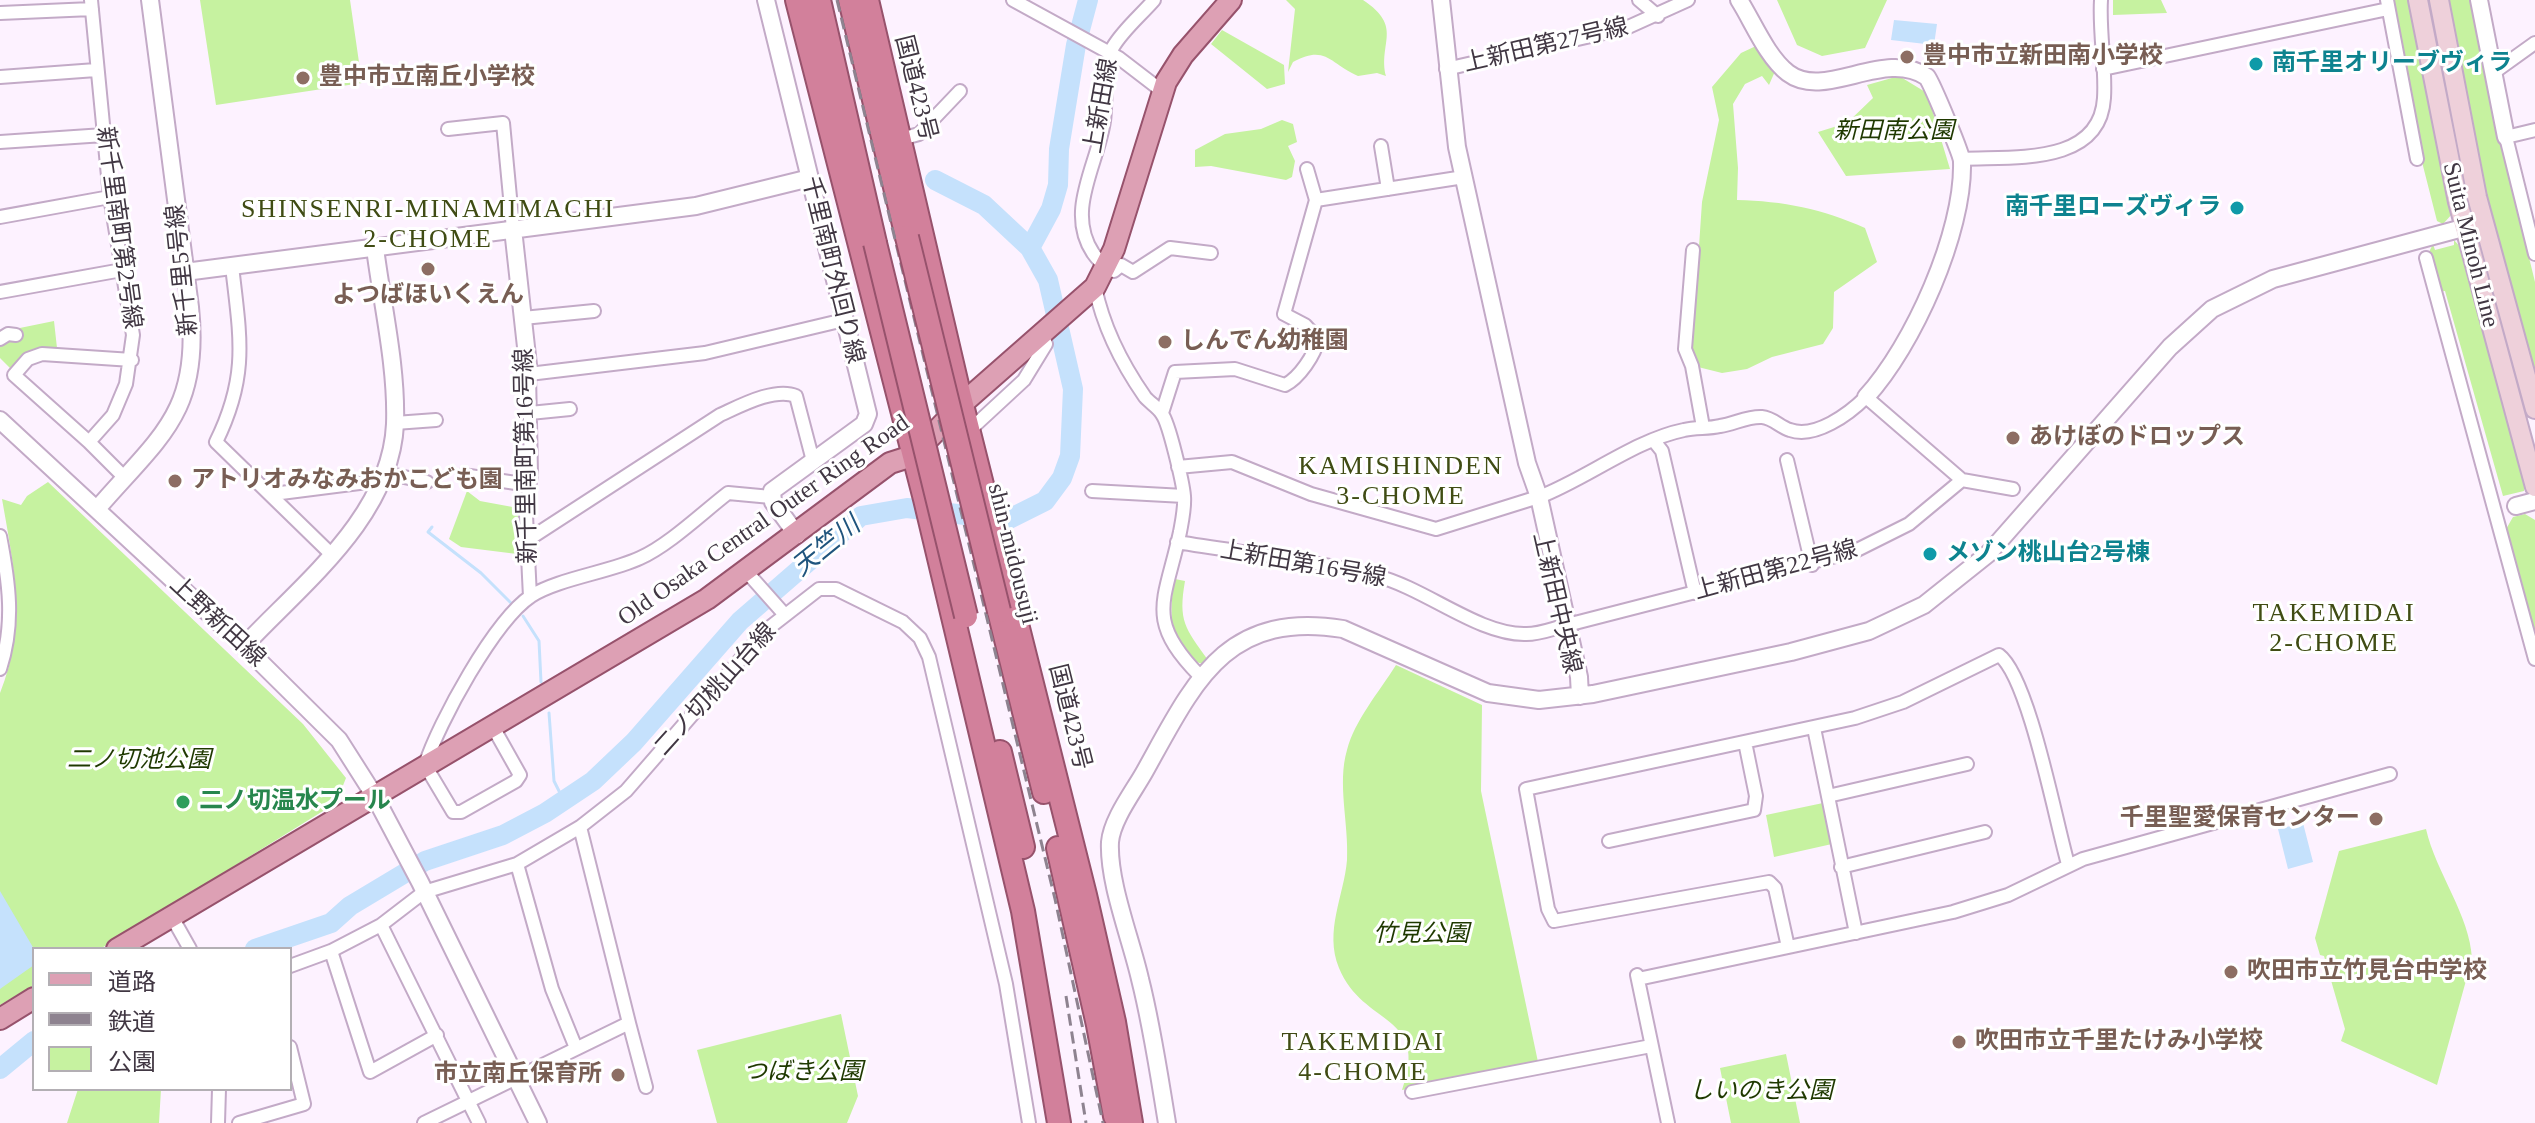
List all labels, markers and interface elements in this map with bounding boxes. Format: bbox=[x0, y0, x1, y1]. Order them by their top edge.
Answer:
street label: 上新田第27号線 bbox=[1461, 13, 1631, 79]
street label: 国道423号 bbox=[888, 32, 942, 144]
place label: 豊中市立新田南小学校 bbox=[1923, 43, 2163, 71]
marker: 豊中市立新田南小学校 bbox=[1898, 48, 1916, 66]
place label: 南千里オリーブヴィラ bbox=[2272, 50, 2512, 78]
marker: 南千里オリーブヴィラ bbox=[2247, 55, 2265, 73]
street label: 上新田線 bbox=[1079, 56, 1125, 156]
place label: 豊中市立南丘小学校 bbox=[319, 64, 535, 92]
marker: 豊中市立南丘小学校 bbox=[294, 69, 312, 87]
park label: 新田南公園 bbox=[1834, 118, 1954, 146]
street label: 新千里南町第2号線 bbox=[90, 125, 146, 331]
street label: Suita Minoh Line bbox=[2436, 159, 2504, 331]
street label: 千里南町外回り線 bbox=[795, 173, 869, 367]
district label: SHINSENRI-MINAMIMACHI 2-CHOME bbox=[241, 194, 615, 256]
place label: 南千里ローズヴィラ bbox=[2005, 194, 2221, 222]
marker: 南千里ローズヴィラ bbox=[2228, 199, 2246, 217]
street label: 新千里5号線 bbox=[162, 203, 204, 337]
marker: よつばほいくえん bbox=[419, 260, 437, 278]
place label: よつばほいくえん bbox=[332, 282, 524, 310]
place label: しんでん幼稚園 bbox=[1181, 328, 1349, 356]
marker: しんでん幼稚園 bbox=[1156, 333, 1174, 351]
street label: 新千里南町第16号線 bbox=[511, 348, 543, 564]
street label: Old Osaka Central Outer Ring Road bbox=[613, 409, 915, 633]
place label: あけぼのドロップス bbox=[2029, 424, 2245, 452]
marker: あけぼのドロップス bbox=[2004, 429, 2022, 447]
district label: KAMISHINDEN 3-CHOME bbox=[1298, 451, 1504, 512]
place label: アトリオみなみおかこども園 bbox=[191, 467, 503, 495]
marker: アトリオみなみおかこども園 bbox=[166, 472, 184, 490]
street label: shin-midousuji bbox=[981, 481, 1043, 627]
water label: 天竺川 bbox=[787, 510, 867, 584]
street label: 上新田中央線 bbox=[1526, 530, 1586, 676]
street label: 上新田第22号線 bbox=[1691, 535, 1861, 607]
street label: 上新田第16号線 bbox=[1218, 536, 1388, 594]
place label: メゾン桃山台2号棟 bbox=[1946, 540, 2150, 568]
marker: メゾン桃山台2号棟 bbox=[1921, 545, 1939, 563]
street label: 上野新田線 bbox=[163, 571, 271, 673]
district label: TAKEMIDAI 2-CHOME bbox=[2252, 598, 2416, 660]
street label: 二ノ切桃山台線 bbox=[649, 618, 783, 762]
street label: 国道423号 bbox=[1042, 661, 1096, 773]
park label: 二ノ切池公園 bbox=[67, 747, 211, 775]
place label: 二ノ切温水プール bbox=[199, 788, 391, 816]
marker: 二ノ切温水プール bbox=[174, 793, 192, 811]
place label: 千里聖愛保育センター bbox=[2120, 805, 2360, 833]
marker: 千里聖愛保育センター bbox=[2367, 810, 2385, 828]
park label: 竹見公園 bbox=[1373, 921, 1469, 949]
legend bbox=[32, 947, 292, 1091]
place label: 吹田市立竹見台中学校 bbox=[2247, 958, 2487, 986]
marker: 吹田市立竹見台中学校 bbox=[2222, 963, 2240, 981]
text: 道路 bbox=[108, 969, 156, 995]
text: 鉄道 bbox=[108, 1009, 156, 1035]
district label: TAKEMIDAI 4-CHOME bbox=[1281, 1027, 1445, 1088]
place label: 吹田市立千里たけみ小学校 bbox=[1975, 1028, 2263, 1056]
marker: 吹田市立千里たけみ小学校 bbox=[1950, 1033, 1968, 1051]
text: 公園 bbox=[108, 1049, 156, 1075]
park label: つばき公園 bbox=[743, 1059, 863, 1087]
place label: 市立南丘保育所 bbox=[434, 1061, 602, 1089]
marker: 市立南丘保育所 bbox=[609, 1066, 627, 1084]
park label: しいのき公園 bbox=[1689, 1078, 1833, 1106]

